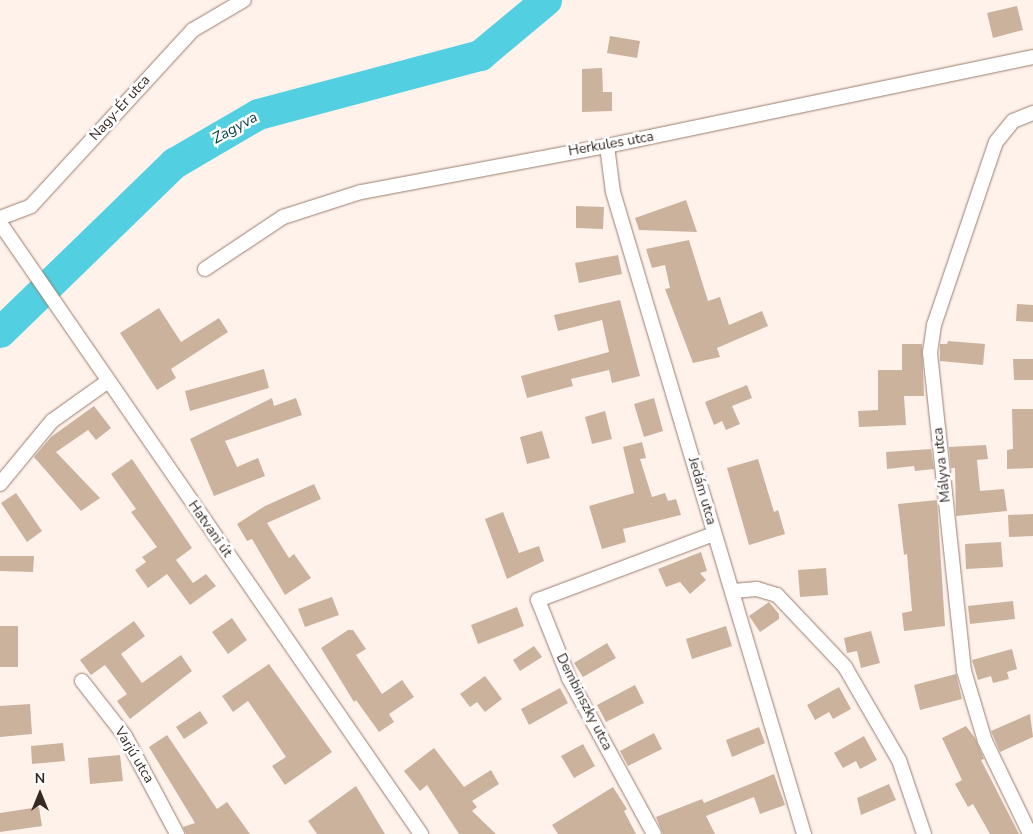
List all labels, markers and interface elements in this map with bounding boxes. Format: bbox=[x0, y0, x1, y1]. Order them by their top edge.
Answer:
street label: Nagy-Ér utca bbox=[86, 72, 154, 144]
water label: Zagyva bbox=[209, 108, 261, 148]
street label: Herkules utca bbox=[567, 128, 655, 160]
street label: Mályva utca bbox=[930, 427, 954, 503]
street label: Jedám utca bbox=[684, 455, 720, 527]
street label: Hatvani út bbox=[184, 498, 236, 560]
street label: Dembinszky utca bbox=[552, 651, 616, 753]
street label: Varjú utca bbox=[111, 724, 157, 786]
north arrow bbox=[15, 769, 65, 819]
text: N bbox=[35, 769, 45, 788]

